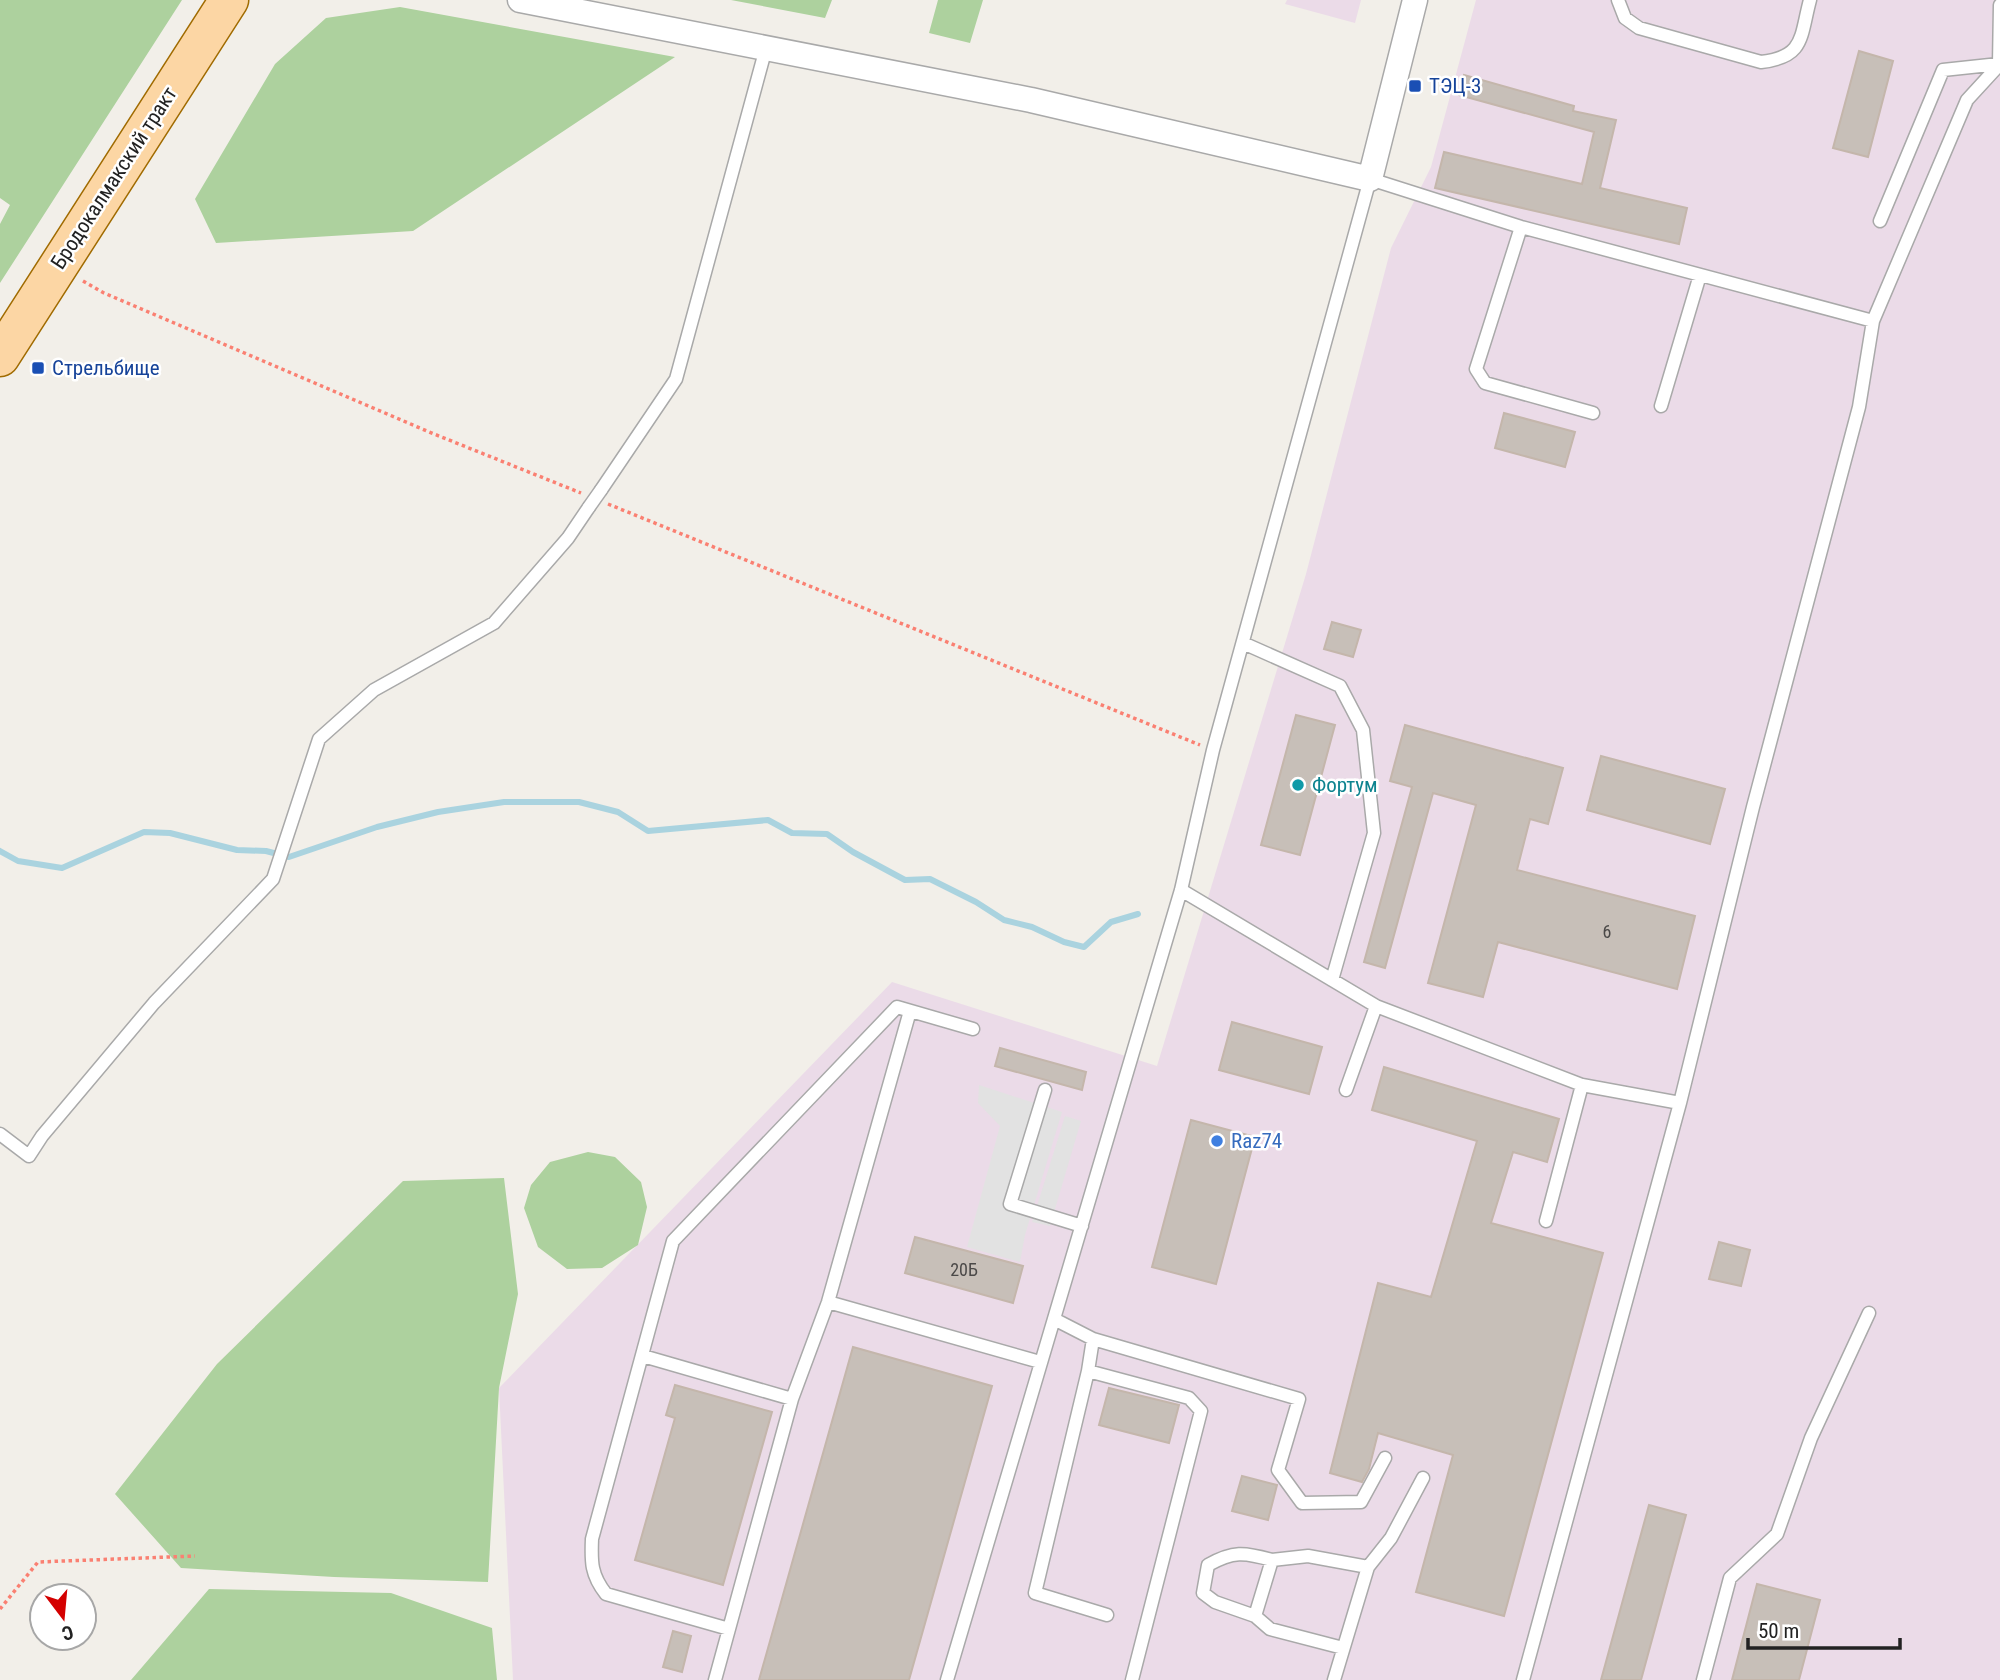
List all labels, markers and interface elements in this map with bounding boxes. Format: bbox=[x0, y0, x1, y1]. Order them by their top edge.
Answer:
place label: ТЭЦ-3 bbox=[1429, 74, 1481, 98]
marker: ТЭЦ-3 bbox=[1407, 78, 1423, 94]
street label: Бродокалмакский тракт bbox=[46, 82, 182, 274]
place label: Стрельбище bbox=[52, 356, 160, 380]
marker: Стрельбище bbox=[30, 360, 46, 376]
place label: Фортум bbox=[1312, 773, 1378, 797]
marker: Фортум bbox=[1290, 777, 1306, 793]
house number: 6 bbox=[1603, 921, 1611, 942]
place label: Raz74 bbox=[1231, 1129, 1282, 1153]
marker: Raz74 bbox=[1209, 1133, 1225, 1149]
house number: 20Б bbox=[950, 1259, 978, 1280]
north arrow bbox=[28, 1582, 98, 1652]
scale bar bbox=[1748, 1606, 1900, 1650]
text: 50 m bbox=[1758, 1619, 1799, 1643]
text: С bbox=[59, 1620, 76, 1645]

